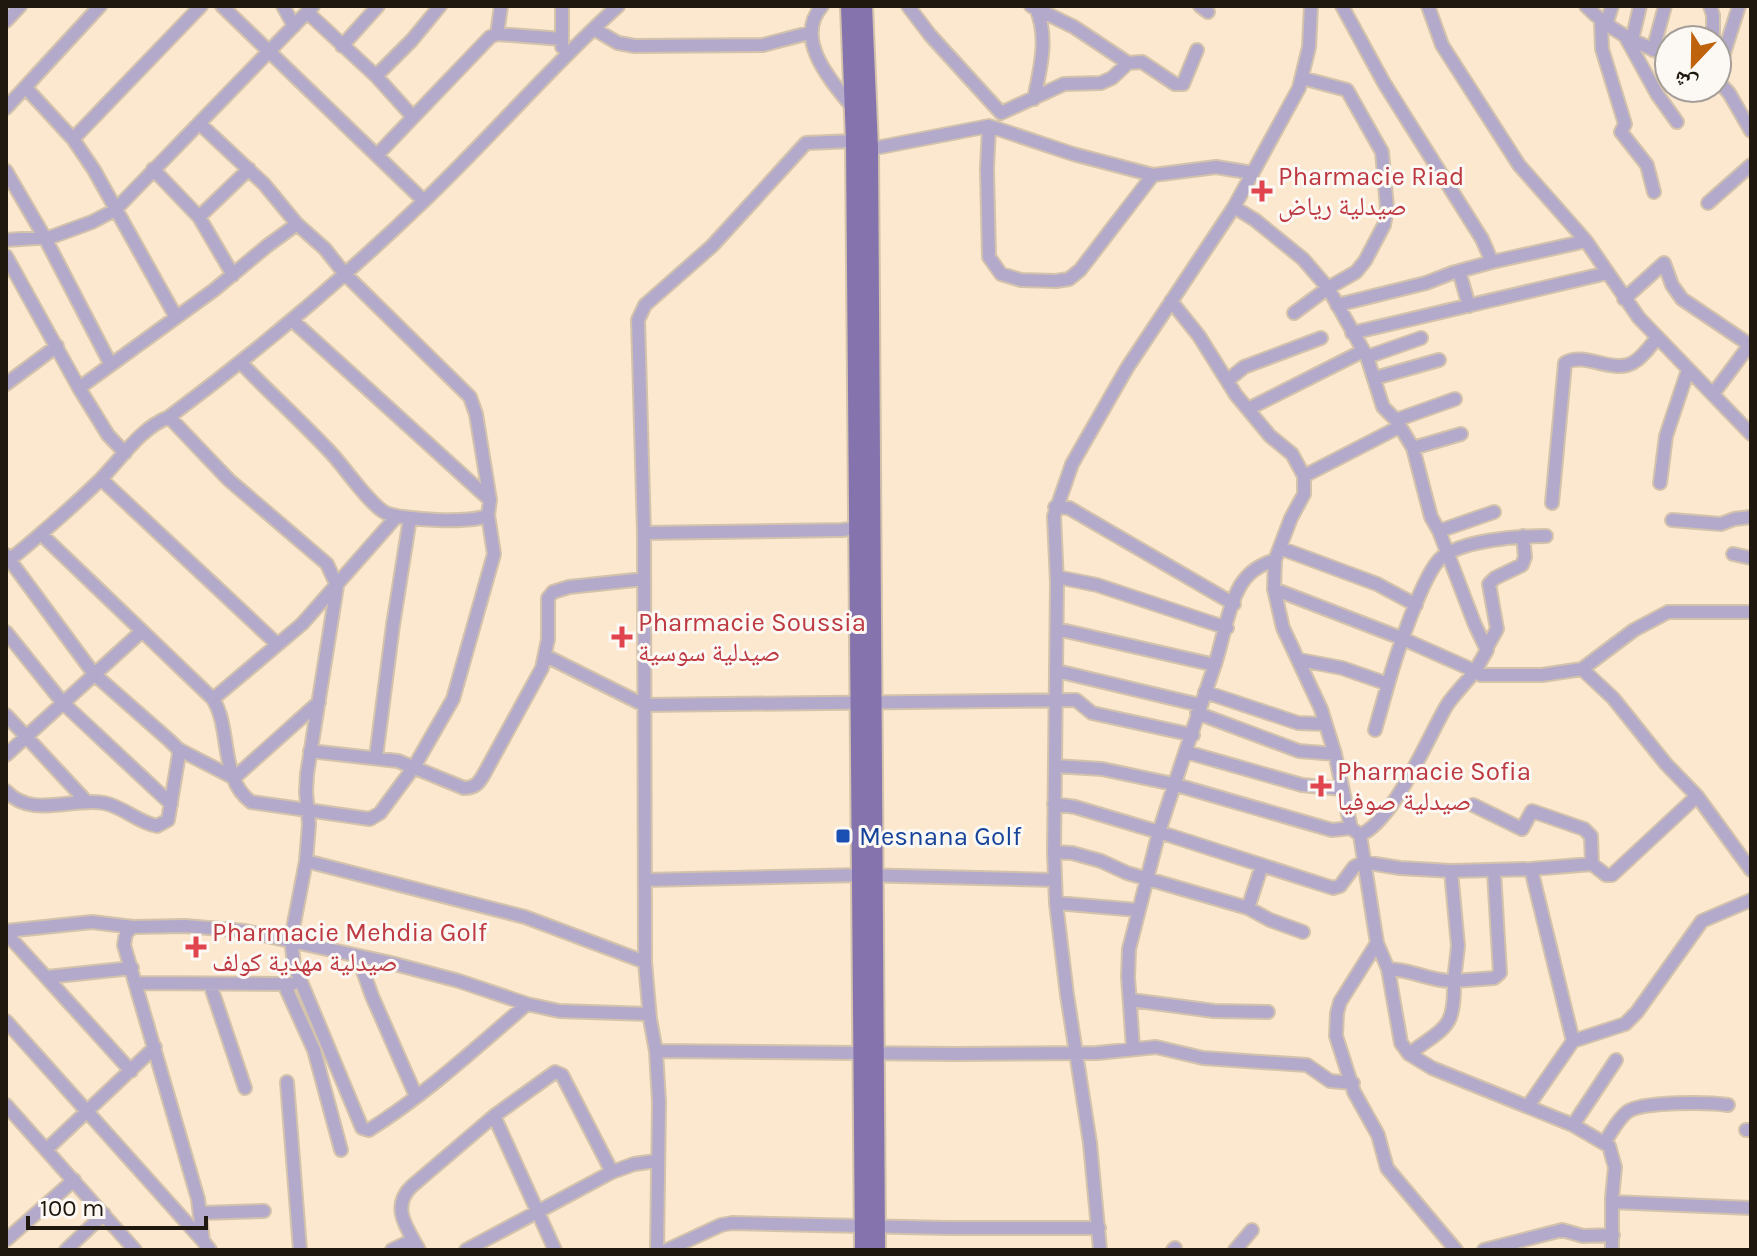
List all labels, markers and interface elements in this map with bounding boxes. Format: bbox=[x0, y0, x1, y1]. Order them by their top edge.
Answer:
north arrow bbox=[1653, 24, 1733, 104]
text: ش bbox=[1670, 65, 1702, 98]
place label: Pharmacie Riad صيدلية رياض bbox=[1278, 161, 1465, 222]
marker: Pharmacie Riad صيدلية رياض bbox=[1253, 182, 1271, 200]
place label: Pharmacie Soussia صيدلية سوسية bbox=[638, 607, 866, 668]
marker: Pharmacie Soussia صيدلية سوسية bbox=[613, 628, 631, 646]
place label: Pharmacie Sofia صيدلية صوفيا bbox=[1337, 756, 1531, 817]
marker: Pharmacie Sofia صيدلية صوفيا bbox=[1312, 777, 1330, 795]
place label: Mesnana Golf bbox=[859, 821, 1022, 852]
marker: Mesnana Golf bbox=[834, 827, 852, 845]
place label: Pharmacie Mehdia Golf صيدلية مهدية كولف bbox=[212, 917, 488, 978]
marker: Pharmacie Mehdia Golf صيدلية مهدية كولف bbox=[187, 938, 205, 956]
scale bar bbox=[28, 1180, 206, 1230]
text: 100 m bbox=[40, 1194, 105, 1222]

